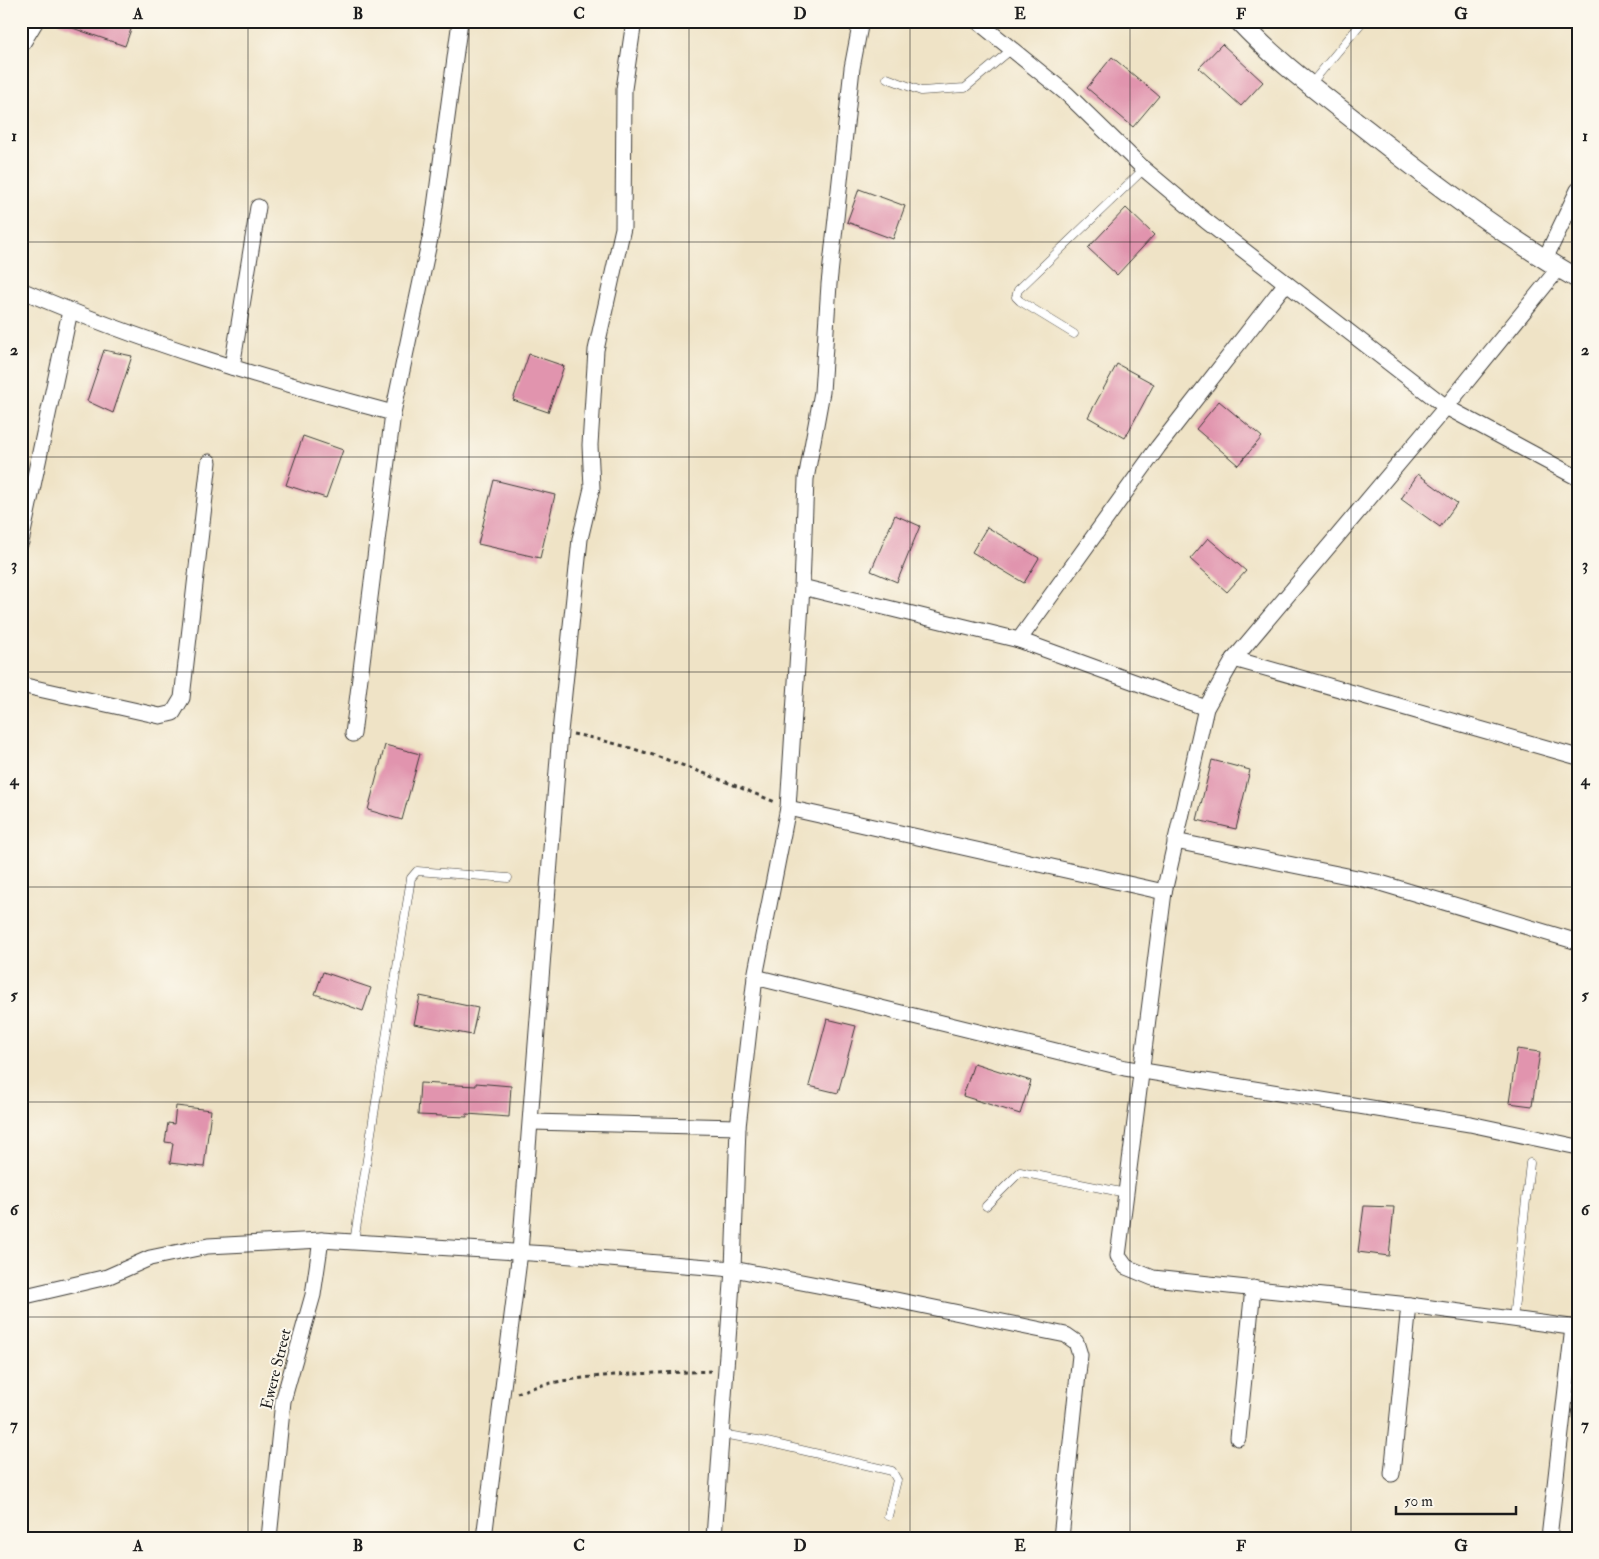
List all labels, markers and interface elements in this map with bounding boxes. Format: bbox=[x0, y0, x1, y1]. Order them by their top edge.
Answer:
text: A bbox=[132, 4, 144, 24]
text: B bbox=[353, 4, 363, 24]
text: C bbox=[573, 4, 585, 24]
text: D bbox=[793, 4, 807, 24]
text: E bbox=[1014, 4, 1026, 24]
text: F bbox=[1236, 4, 1246, 24]
text: G bbox=[1454, 4, 1468, 24]
text: 1 bbox=[11, 126, 17, 146]
text: 1 bbox=[1582, 126, 1588, 146]
text: 2 bbox=[10, 340, 18, 360]
text: 2 bbox=[1581, 340, 1589, 360]
text: 3 bbox=[11, 555, 17, 575]
text: 3 bbox=[1582, 555, 1588, 575]
text: 4 bbox=[9, 770, 20, 790]
text: 4 bbox=[1580, 770, 1591, 790]
text: 5 bbox=[10, 985, 18, 1005]
text: 5 bbox=[1581, 985, 1589, 1005]
text: 6 bbox=[10, 1200, 20, 1220]
text: 6 bbox=[1581, 1200, 1591, 1220]
street label: Ewere Street bbox=[256, 1327, 296, 1411]
text: 7 bbox=[10, 1415, 18, 1435]
text: 7 bbox=[1581, 1415, 1589, 1435]
scale bar bbox=[1396, 1484, 1516, 1516]
text: 50 m bbox=[1404, 1492, 1433, 1511]
text: A bbox=[132, 1536, 144, 1556]
text: B bbox=[353, 1536, 363, 1556]
text: C bbox=[573, 1536, 585, 1556]
text: D bbox=[793, 1536, 807, 1556]
text: E bbox=[1014, 1536, 1026, 1556]
text: F bbox=[1236, 1536, 1246, 1556]
text: G bbox=[1454, 1536, 1468, 1556]

